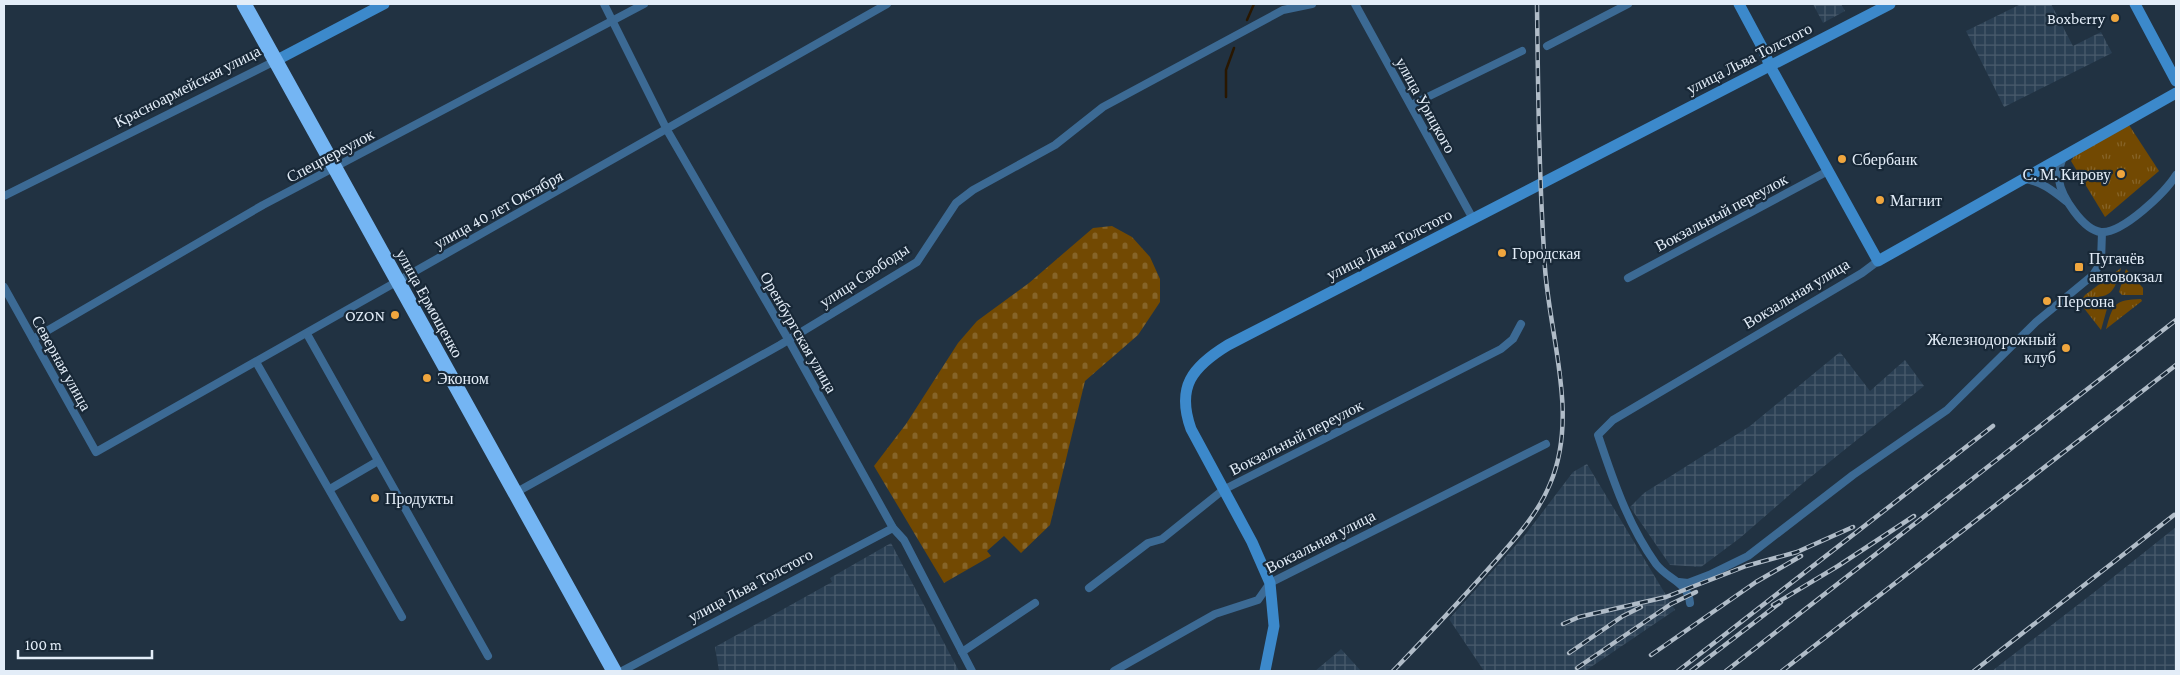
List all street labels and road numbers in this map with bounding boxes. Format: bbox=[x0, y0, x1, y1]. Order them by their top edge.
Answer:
street label: улица Льва Толстого bbox=[1684, 19, 1815, 98]
street label: Красноармейская улица bbox=[111, 42, 264, 132]
street label: улица Урицкого bbox=[1391, 54, 1459, 157]
street label: Спецпереулок bbox=[284, 125, 377, 186]
street label: улица 40 лет Октября bbox=[431, 167, 567, 253]
street label: Вокзальный переулок bbox=[1652, 170, 1791, 255]
street label: улица Льва Толстого bbox=[1324, 205, 1455, 284]
street label: улица Свободы bbox=[816, 240, 913, 311]
street label: улица Ермощенко bbox=[392, 246, 466, 361]
street label: Вокзальная улица bbox=[1740, 255, 1853, 333]
street label: Оренбургская улица bbox=[756, 269, 840, 396]
street label: Северная улица bbox=[28, 313, 95, 414]
street label: Вокзальный переулок bbox=[1227, 396, 1366, 479]
street label: Вокзальная улица bbox=[1263, 506, 1378, 577]
street label: улица Льва Толстого bbox=[685, 545, 816, 626]

